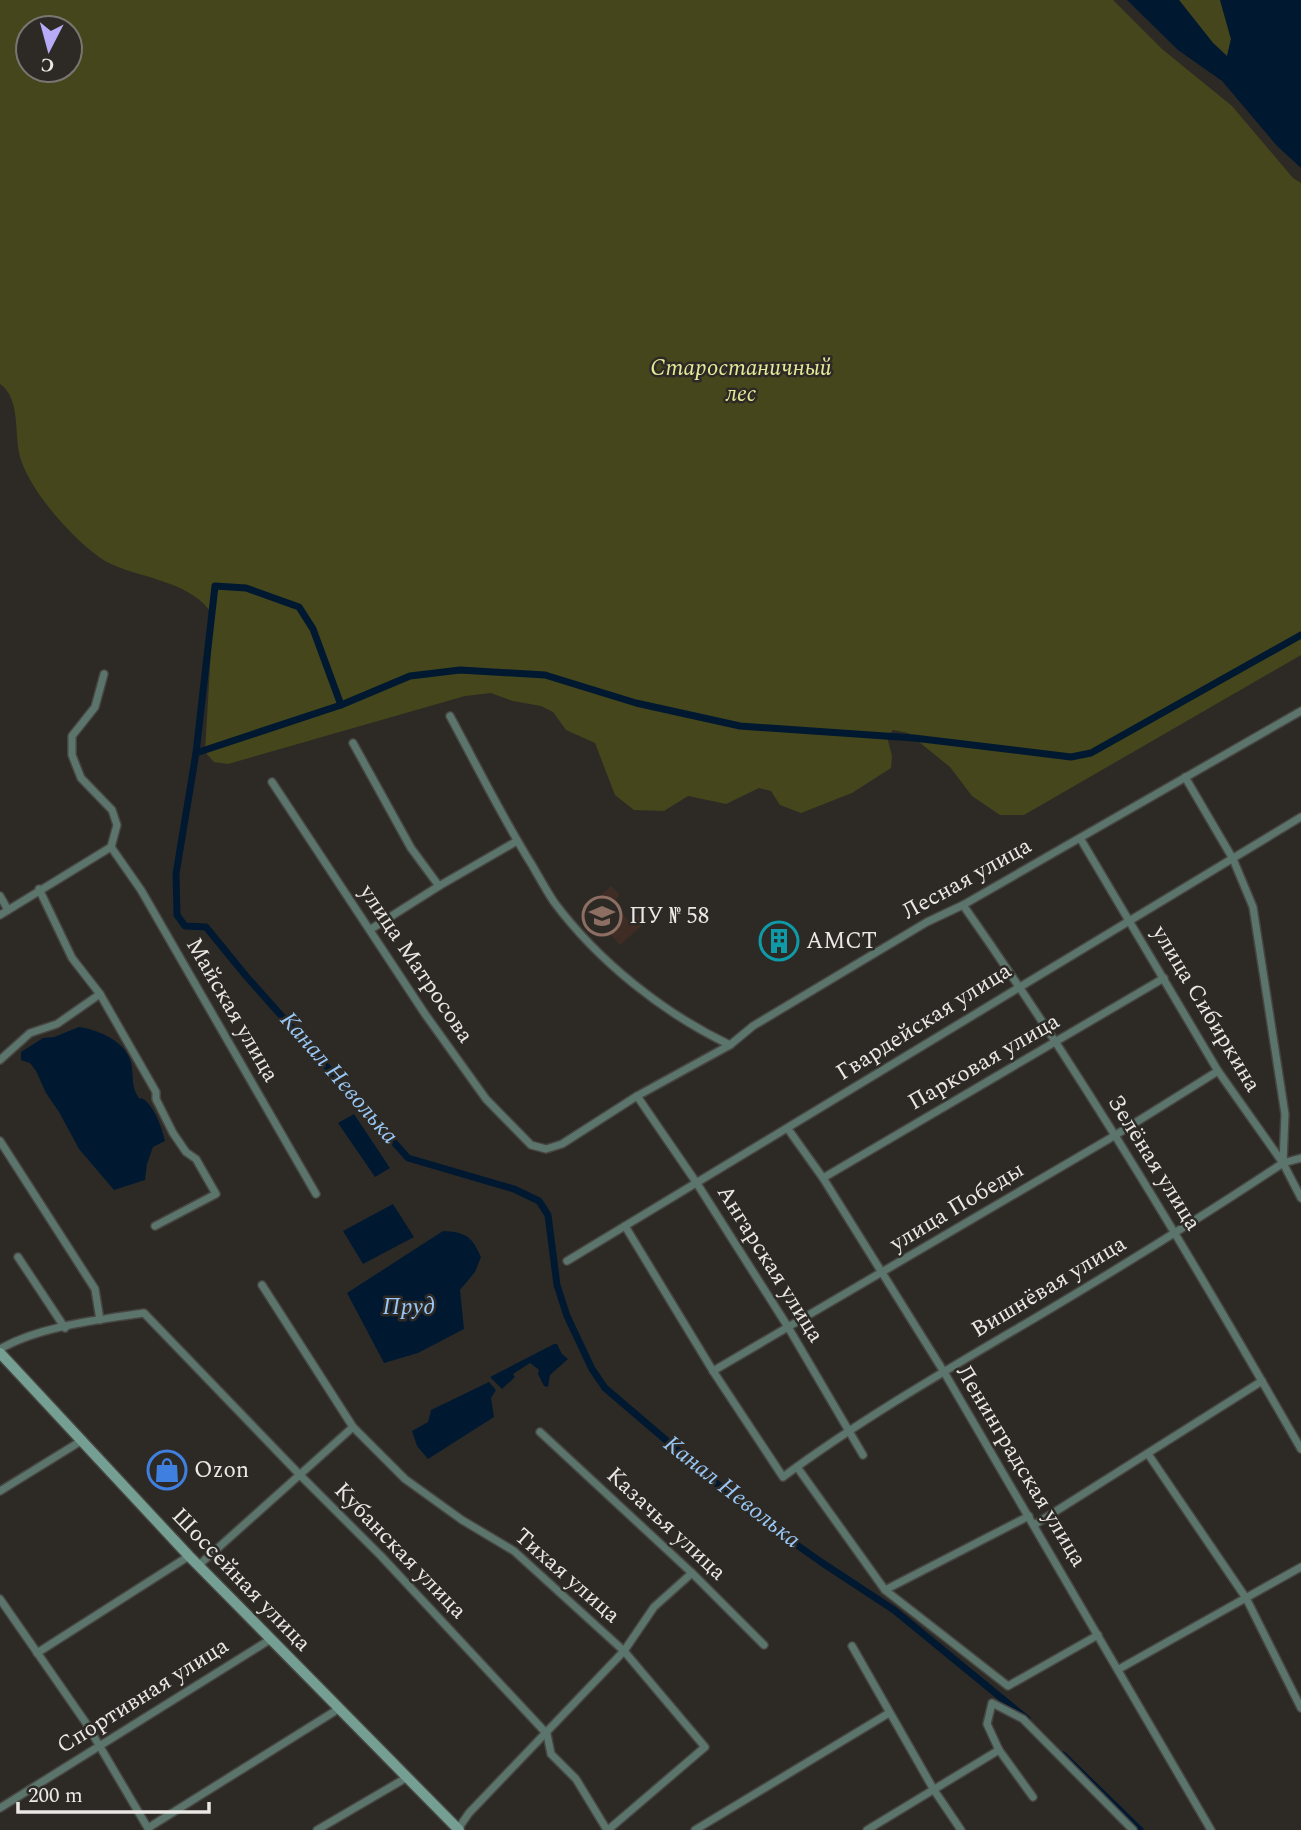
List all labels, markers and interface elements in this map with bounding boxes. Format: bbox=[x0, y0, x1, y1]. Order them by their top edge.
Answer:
north arrow bbox=[14, 14, 84, 84]
text: С bbox=[39, 49, 56, 80]
park label: Старостаничный лес bbox=[650, 351, 832, 412]
street label: Лесная улица bbox=[896, 829, 1038, 929]
street label: улица Матросова bbox=[349, 877, 482, 1050]
school or university icon: ПУ № 58 bbox=[581, 895, 623, 937]
place label: ПУ № 58 bbox=[629, 899, 709, 934]
street label: улица Сибиркина bbox=[1142, 918, 1270, 1099]
building icon: АМСТ bbox=[758, 920, 800, 962]
place label: АМСТ bbox=[806, 924, 877, 959]
street label: Майская улица bbox=[176, 931, 288, 1089]
street label: Гвардейская улица bbox=[829, 954, 1019, 1090]
water label: Канал Неволька bbox=[271, 1003, 407, 1153]
street label: Парковая улица bbox=[901, 1004, 1067, 1120]
street label: Зелёная улица bbox=[1098, 1088, 1210, 1238]
street label: улица Победы bbox=[882, 1153, 1031, 1261]
street label: Ангарская улица bbox=[707, 1178, 833, 1350]
street label: Вишнёвая улица bbox=[965, 1227, 1133, 1347]
water label: Пруд bbox=[382, 1289, 436, 1325]
street label: Ленинградская улица bbox=[947, 1358, 1095, 1574]
water label: Канал Неволька bbox=[655, 1427, 809, 1557]
shop icon: Ozon bbox=[146, 1449, 188, 1491]
place label: Ozon bbox=[194, 1453, 249, 1488]
street label: Казачья улица bbox=[598, 1459, 734, 1589]
street label: Кубанская улица bbox=[325, 1474, 475, 1628]
street label: Шоссейная улица bbox=[163, 1500, 319, 1660]
street label: Тихая улица bbox=[506, 1520, 628, 1632]
street label: Спортивная улица bbox=[50, 1629, 236, 1763]
scale bar bbox=[18, 1770, 208, 1814]
text: 200 m bbox=[28, 1780, 83, 1812]

